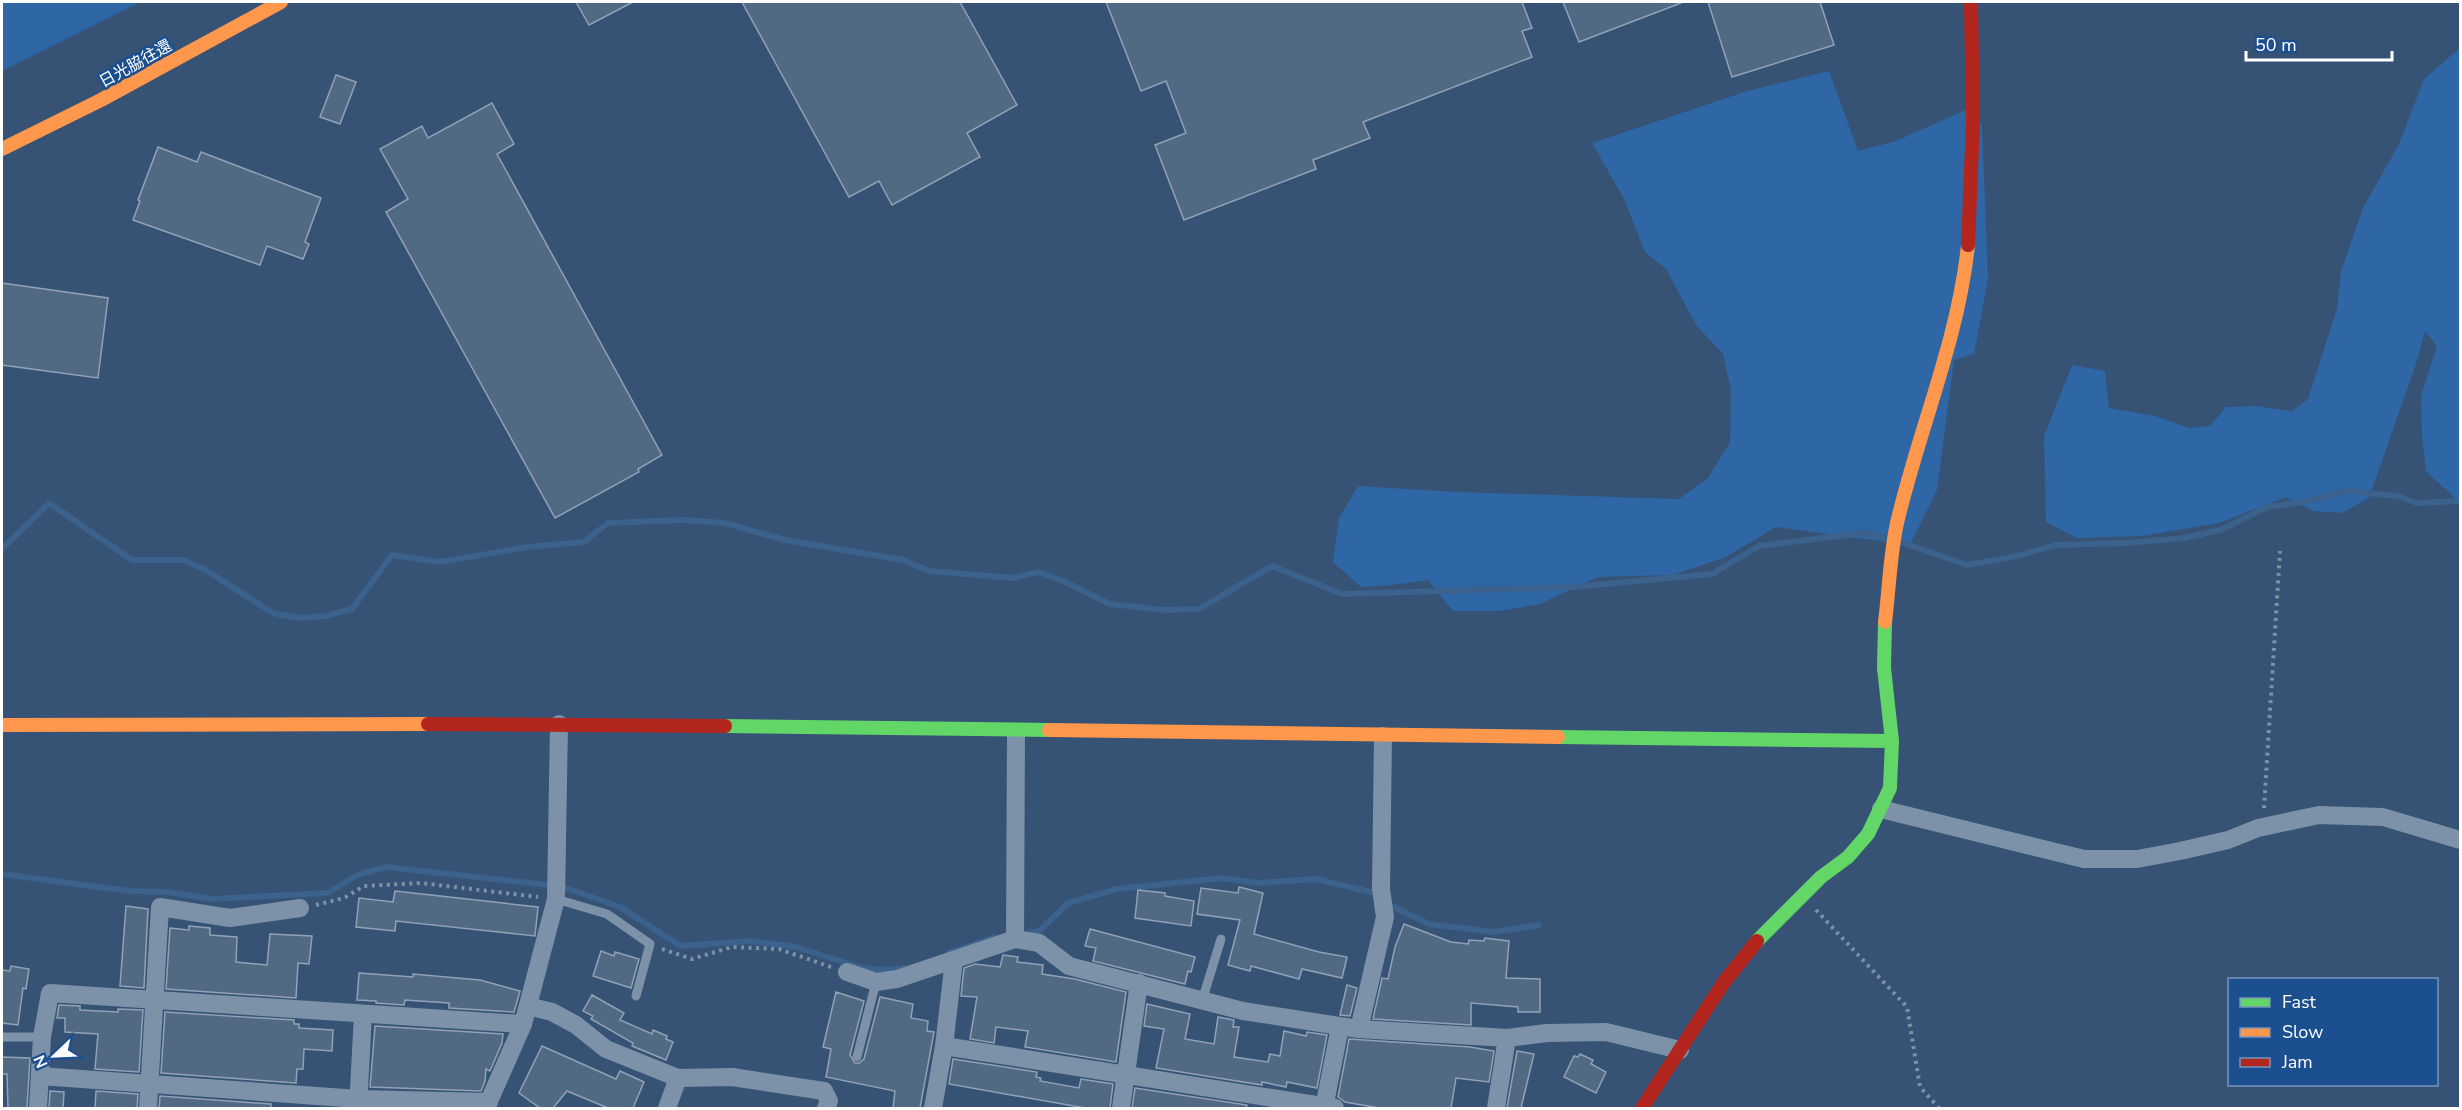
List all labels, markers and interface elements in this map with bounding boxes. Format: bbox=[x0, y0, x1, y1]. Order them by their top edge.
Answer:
scale bar bbox=[2246, 24, 2392, 62]
text: 50 m bbox=[2255, 33, 2297, 57]
street label: 日光脇往還 bbox=[95, 35, 176, 93]
legend bbox=[2228, 978, 2438, 1086]
text: Fast bbox=[2282, 990, 2317, 1014]
text: Slow bbox=[2282, 1020, 2323, 1044]
north arrow bbox=[24, 1026, 84, 1086]
text: Jam bbox=[2281, 1050, 2313, 1074]
text: N bbox=[29, 1052, 54, 1071]

